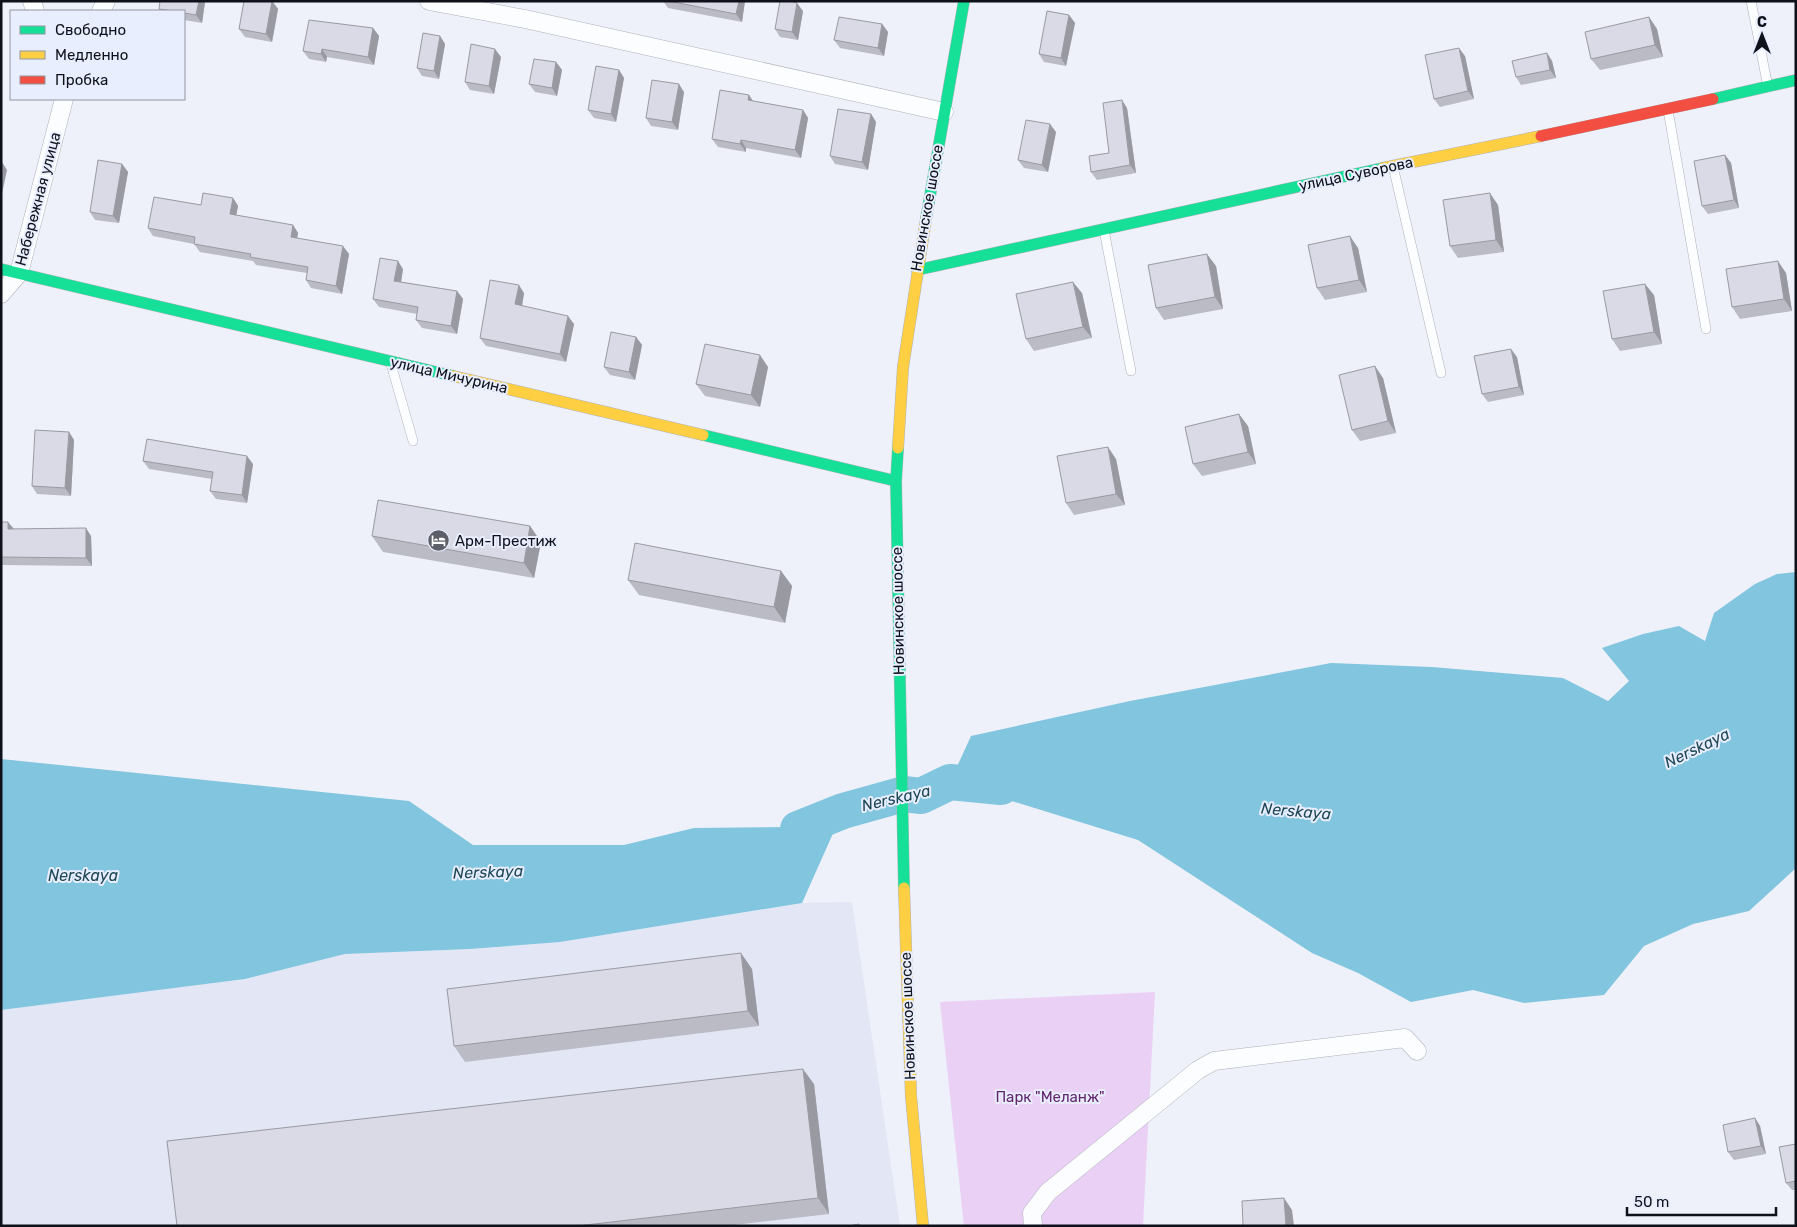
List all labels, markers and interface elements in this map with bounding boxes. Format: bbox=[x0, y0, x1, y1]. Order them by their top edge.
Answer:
legend bbox=[10, 10, 185, 100]
north arrow bbox=[1737, 10, 1787, 60]
text: С bbox=[1757, 14, 1767, 31]
text: Свободно bbox=[55, 21, 126, 39]
text: Медленно bbox=[55, 46, 128, 64]
text: Пробка bbox=[55, 71, 108, 89]
street label: Набережная улица bbox=[11, 130, 65, 268]
street label: Новинское шоссе bbox=[907, 143, 947, 273]
street label: улица Суворова bbox=[1297, 153, 1415, 195]
street label: улица Мичурина bbox=[389, 353, 509, 397]
hotel icon: Арм-Престиж bbox=[427, 529, 451, 553]
place label: Арм-Престиж bbox=[455, 532, 557, 550]
street label: Новинское шоссе bbox=[888, 547, 908, 675]
water label: Nerskaya bbox=[1661, 724, 1733, 772]
water label: Nerskaya bbox=[860, 781, 932, 815]
water label: Nerskaya bbox=[1260, 798, 1332, 824]
water label: Nerskaya bbox=[453, 861, 523, 883]
water label: Nerskaya bbox=[48, 866, 118, 885]
street label: Новинское шоссе bbox=[897, 952, 919, 1080]
park label: Парк "Меланж" bbox=[995, 1088, 1105, 1106]
scale bar bbox=[1627, 1184, 1776, 1216]
text: 50 m bbox=[1634, 1193, 1669, 1211]

